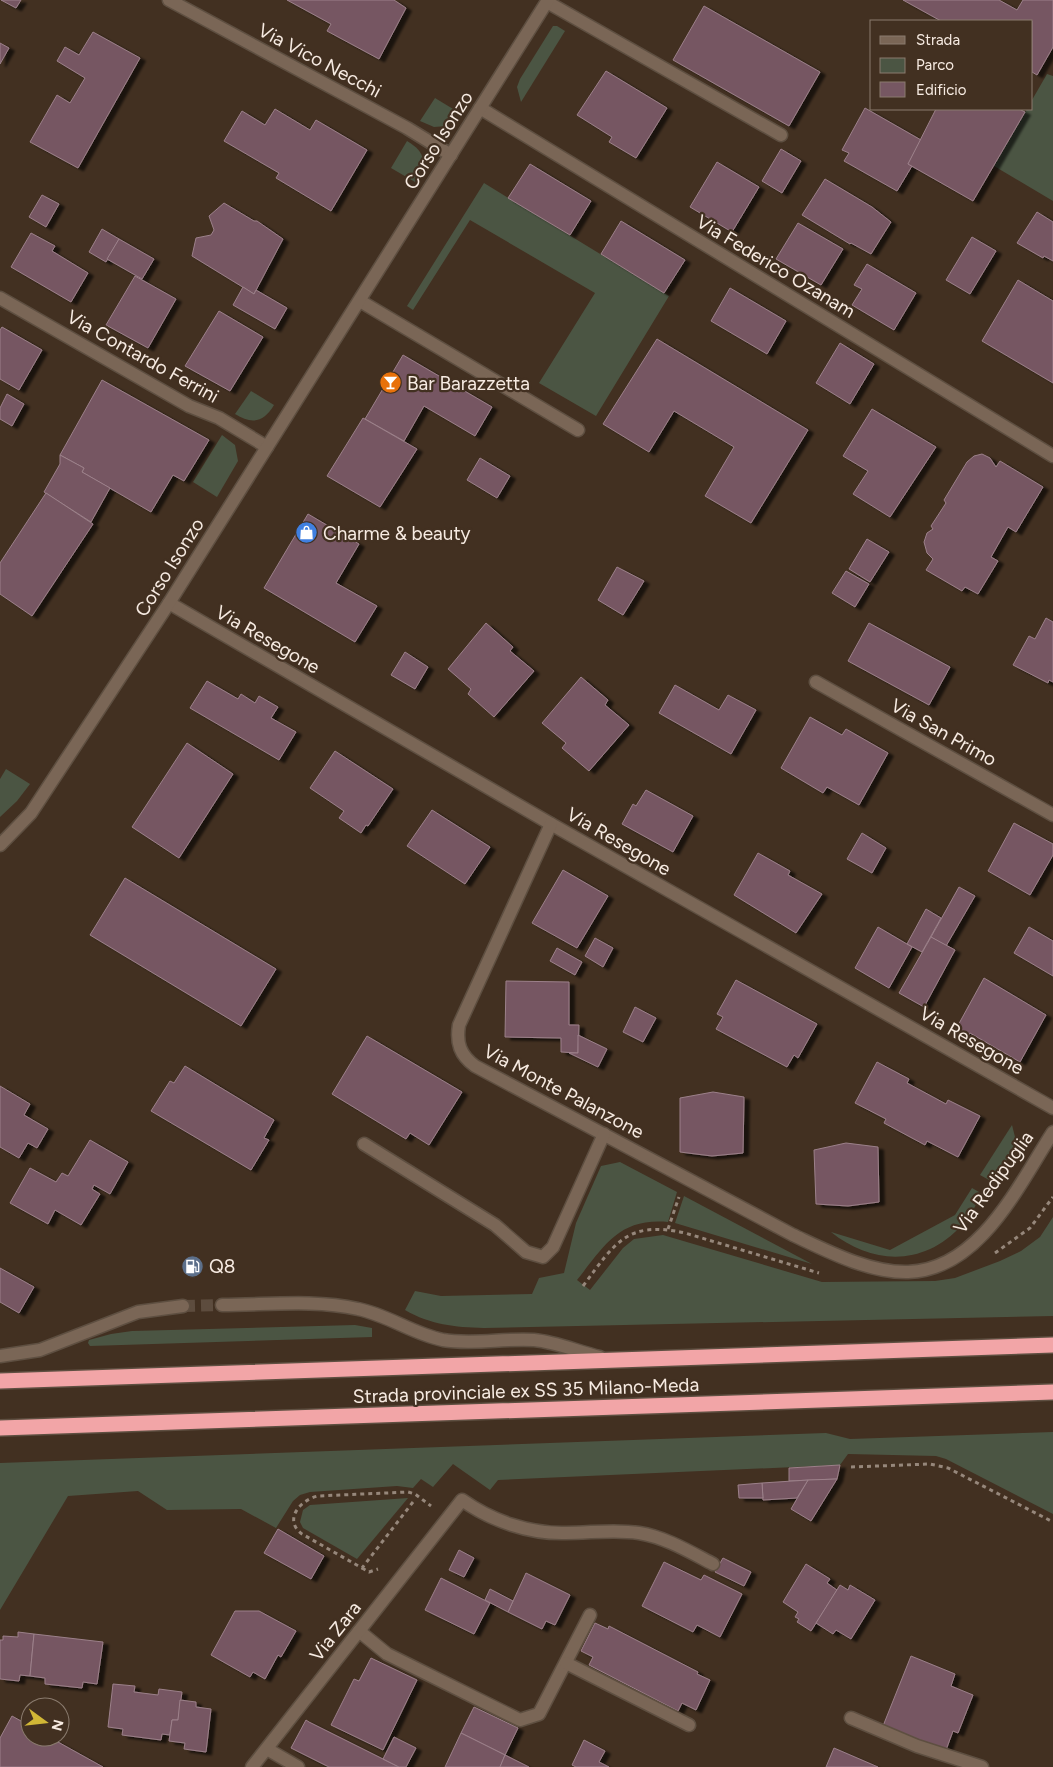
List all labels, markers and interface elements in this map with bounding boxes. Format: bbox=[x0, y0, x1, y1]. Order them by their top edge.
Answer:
street label: Via Vico Necchi bbox=[254, 18, 385, 103]
legend bbox=[870, 20, 1033, 110]
text: Strada bbox=[916, 31, 960, 49]
text: Parco bbox=[916, 56, 954, 74]
text: Edificio bbox=[916, 81, 967, 99]
street label: Corso Isonzo bbox=[399, 87, 478, 194]
street label: Via Federico Ozanam bbox=[692, 210, 859, 323]
street label: Via Contardo Ferrini bbox=[63, 305, 223, 408]
bar icon: Bar Barazzetta bbox=[379, 371, 403, 395]
place label: Bar Barazzetta bbox=[407, 372, 530, 395]
street label: Corso Isonzo bbox=[130, 514, 209, 621]
shop icon: Charme & beauty bbox=[295, 521, 319, 545]
place label: Charme & beauty bbox=[323, 522, 471, 545]
street label: Via Resegone bbox=[212, 600, 324, 679]
street label: Via San Primo bbox=[887, 694, 1001, 771]
street label: Via Resegone bbox=[563, 802, 675, 881]
street label: Via Resegone bbox=[916, 1001, 1028, 1080]
street label: Via Monte Palanzone bbox=[480, 1039, 648, 1143]
street label: Via Redipuglia bbox=[949, 1127, 1038, 1238]
fuel station icon: Q8 bbox=[181, 1254, 205, 1278]
place label: Q8 bbox=[209, 1255, 236, 1278]
street label: Strada provinciale ex SS 35 Milano-Meda bbox=[352, 1373, 700, 1408]
street label: Via Zara bbox=[305, 1597, 366, 1666]
north arrow bbox=[20, 1697, 70, 1747]
text: N bbox=[47, 1718, 67, 1733]

